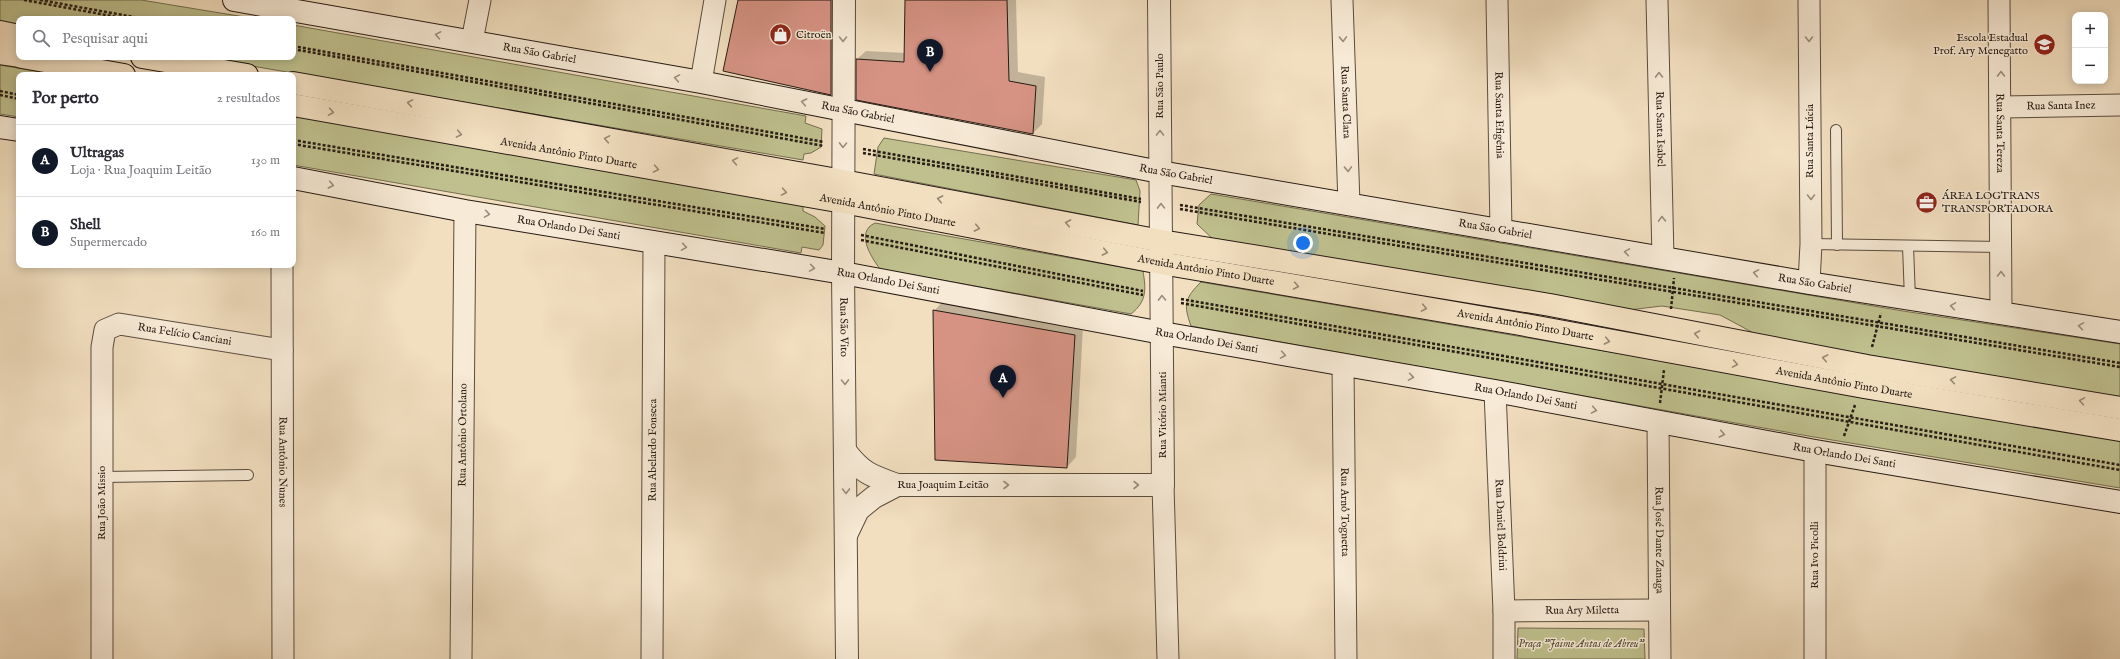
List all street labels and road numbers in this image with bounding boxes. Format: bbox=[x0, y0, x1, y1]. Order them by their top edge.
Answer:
street label: Rua São Gabriel bbox=[501, 40, 577, 67]
street label: Rua São Paulo bbox=[1153, 53, 1167, 119]
street label: Rua Santa Clara bbox=[1337, 65, 1354, 139]
street label: Rua Santa Efigênia bbox=[1491, 71, 1507, 159]
street label: Rua Santa Isabel bbox=[1652, 91, 1668, 167]
street label: Rua Santa Tereza bbox=[1993, 93, 2007, 173]
street label: Rua Santa Inez bbox=[2026, 98, 2096, 114]
street label: Rua São Gabriel bbox=[820, 99, 896, 127]
street label: Rua Santa Lúcia bbox=[1803, 104, 1817, 178]
street label: Avenida Antônio Pinto Duarte bbox=[498, 135, 638, 173]
street label: Rua São Gabriel bbox=[1138, 161, 1214, 188]
street label: Avenida Antônio Pinto Duarte bbox=[817, 191, 957, 230]
street label: Rua Orlando Dei Santi bbox=[516, 213, 621, 243]
street label: Rua São Gabriel bbox=[1457, 216, 1533, 243]
street label: Avenida Antônio Pinto Duarte bbox=[1136, 252, 1275, 289]
street label: Rua Orlando Dei Santi bbox=[836, 265, 941, 298]
street label: Rua São Gabriel bbox=[1777, 271, 1852, 297]
street label: Rua São Vito bbox=[836, 297, 851, 357]
street label: Avenida Antônio Pinto Duarte bbox=[1455, 306, 1595, 344]
street label: Rua Felício Canciani bbox=[137, 320, 233, 349]
street label: Rua Orlando Dei Santi bbox=[1154, 325, 1259, 357]
street label: Avenida Antônio Pinto Duarte bbox=[1774, 364, 1914, 402]
street label: Rua Vitório Mianti bbox=[1156, 372, 1170, 458]
street label: Rua Orlando Dei Santi bbox=[1473, 380, 1578, 413]
street label: Rua Antônio Ortolano bbox=[456, 383, 470, 487]
street label: Rua Abelardo Fonseca bbox=[646, 398, 660, 501]
street label: Rua Antônio Nunes bbox=[275, 416, 290, 508]
street label: Rua Orlando Dei Santi bbox=[1791, 440, 1897, 471]
street label: Rua João Missio bbox=[95, 466, 109, 540]
street label: Rua Arnô Tognetta bbox=[1337, 467, 1352, 557]
street label: Rua Joaquim Leitão bbox=[897, 478, 989, 492]
street label: Rua Daniel Boldrini bbox=[1492, 479, 1509, 571]
street label: Rua José Dante Zanaga bbox=[1652, 486, 1666, 594]
street label: Rua Ivo Picolli bbox=[1808, 521, 1822, 589]
street label: Rua Ary Miletta bbox=[1545, 603, 1619, 618]

